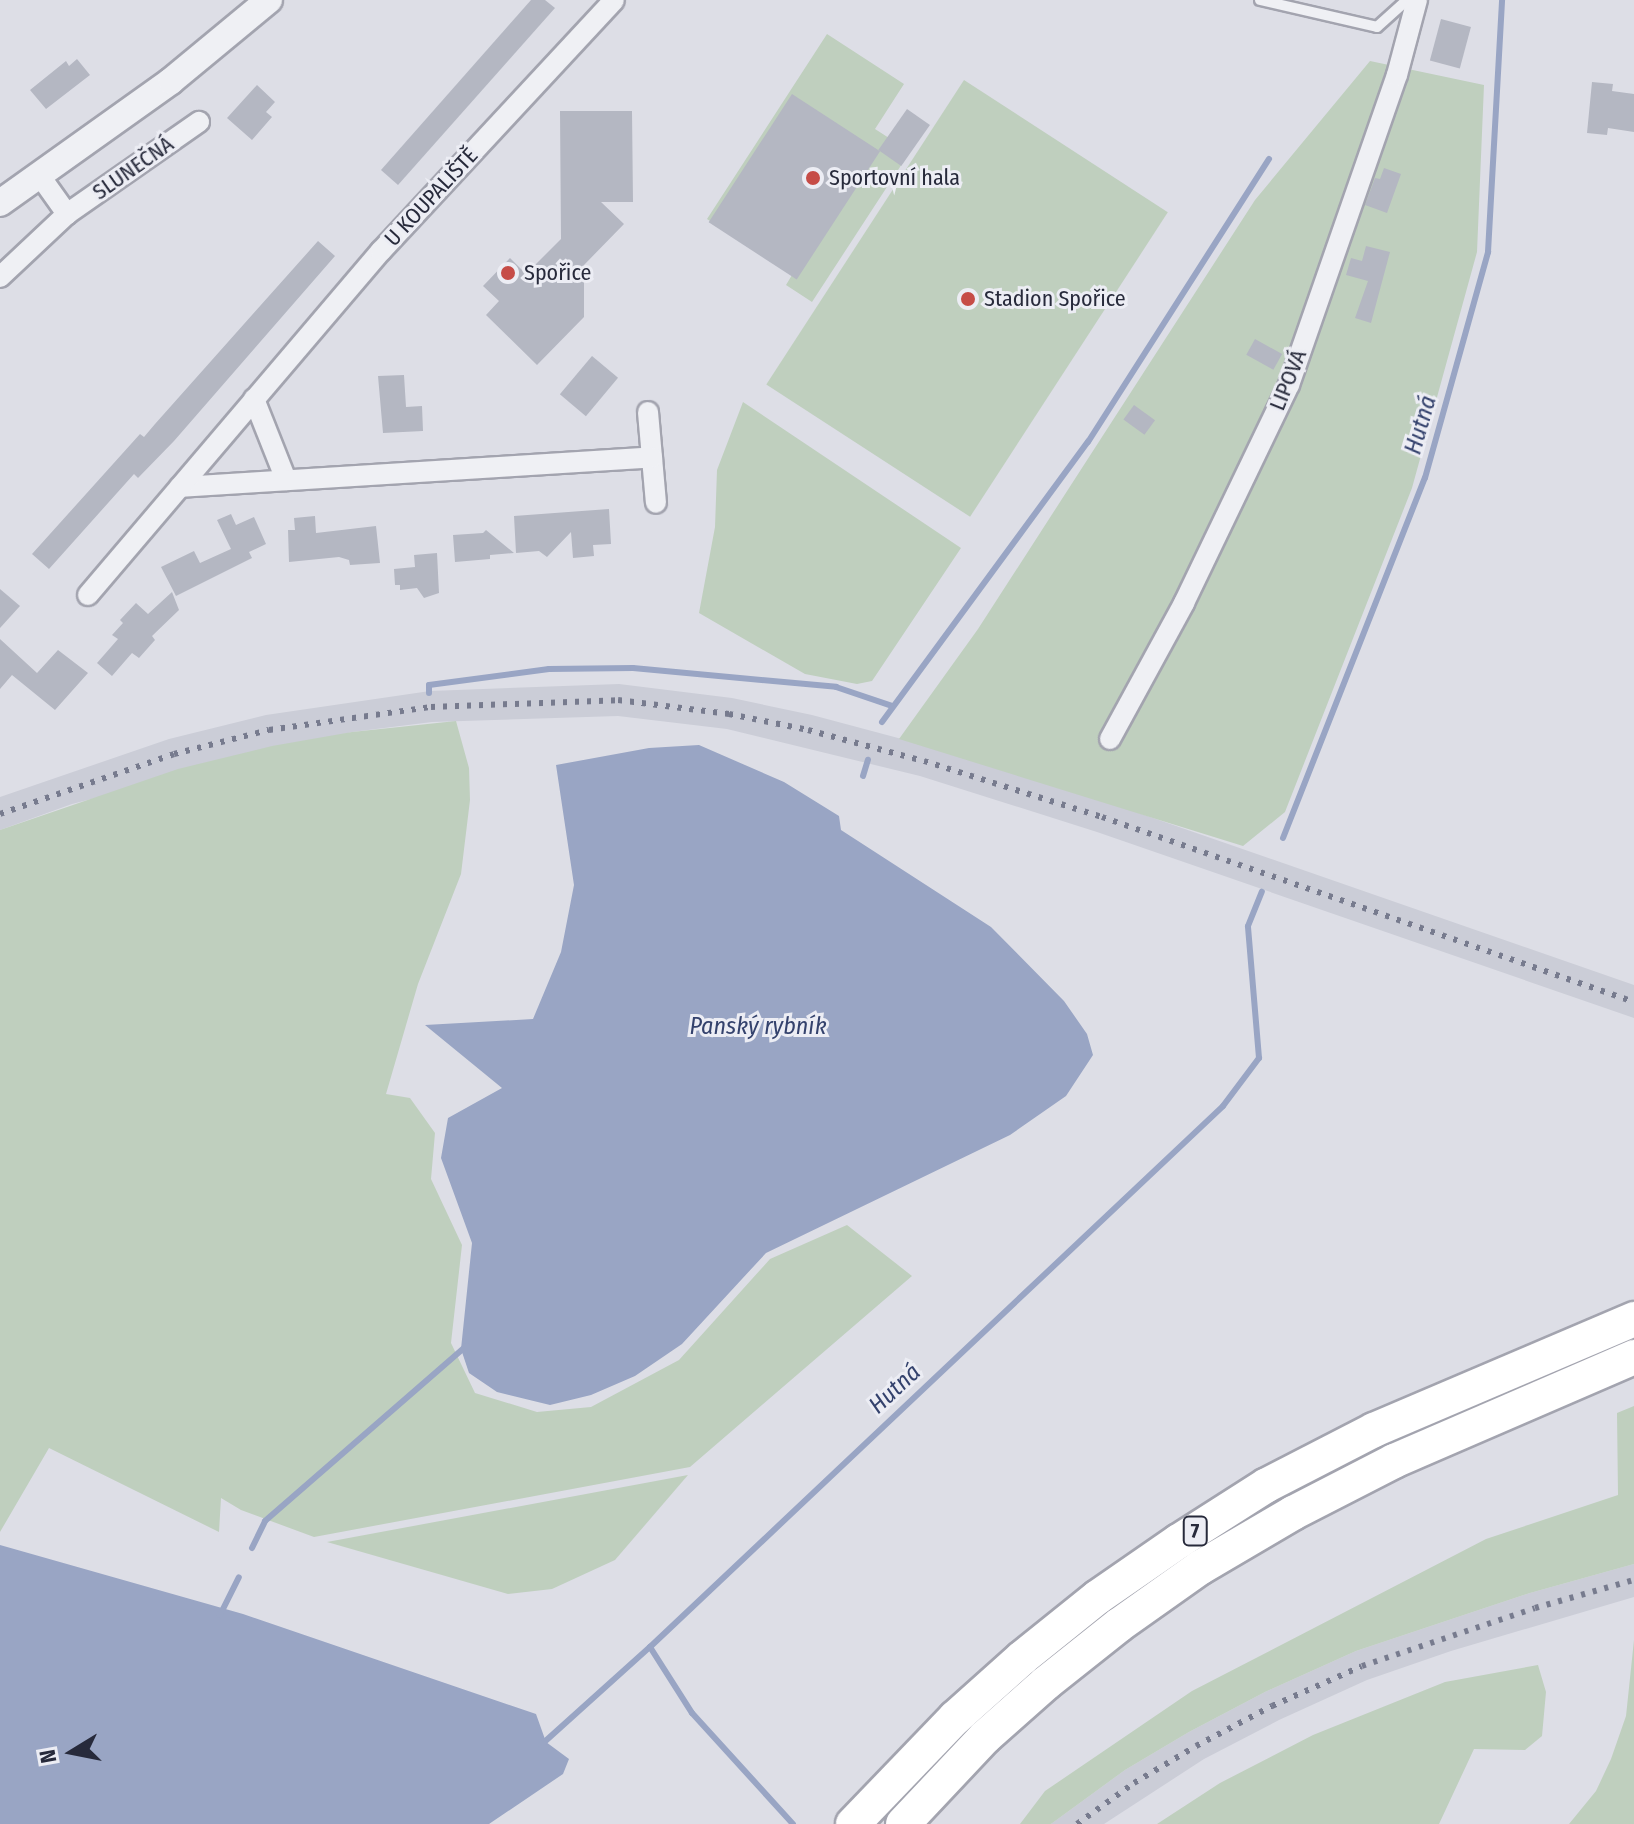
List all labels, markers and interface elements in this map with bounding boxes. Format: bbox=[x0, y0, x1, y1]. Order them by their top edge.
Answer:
street label: SLUNEČNÁ bbox=[87, 131, 179, 205]
street label: U KOUPALIŠTĚ bbox=[379, 143, 483, 251]
place label: Sportovní hala bbox=[829, 165, 960, 191]
marker: Sportovní hala bbox=[804, 169, 822, 187]
place label: Spořice bbox=[524, 260, 591, 286]
marker: Spořice bbox=[499, 264, 517, 282]
place label: Stadion Spořice bbox=[984, 286, 1126, 312]
marker: Stadion Spořice bbox=[959, 290, 977, 308]
street label: LIPOVÁ bbox=[1264, 346, 1312, 414]
water label: Hutná bbox=[1399, 392, 1443, 458]
water label: Panský rybník bbox=[689, 1013, 827, 1041]
water label: Hutná bbox=[863, 1358, 927, 1420]
road number: 7 bbox=[1181, 1515, 1209, 1547]
north arrow bbox=[32, 1712, 112, 1792]
text: N bbox=[33, 1747, 62, 1765]

